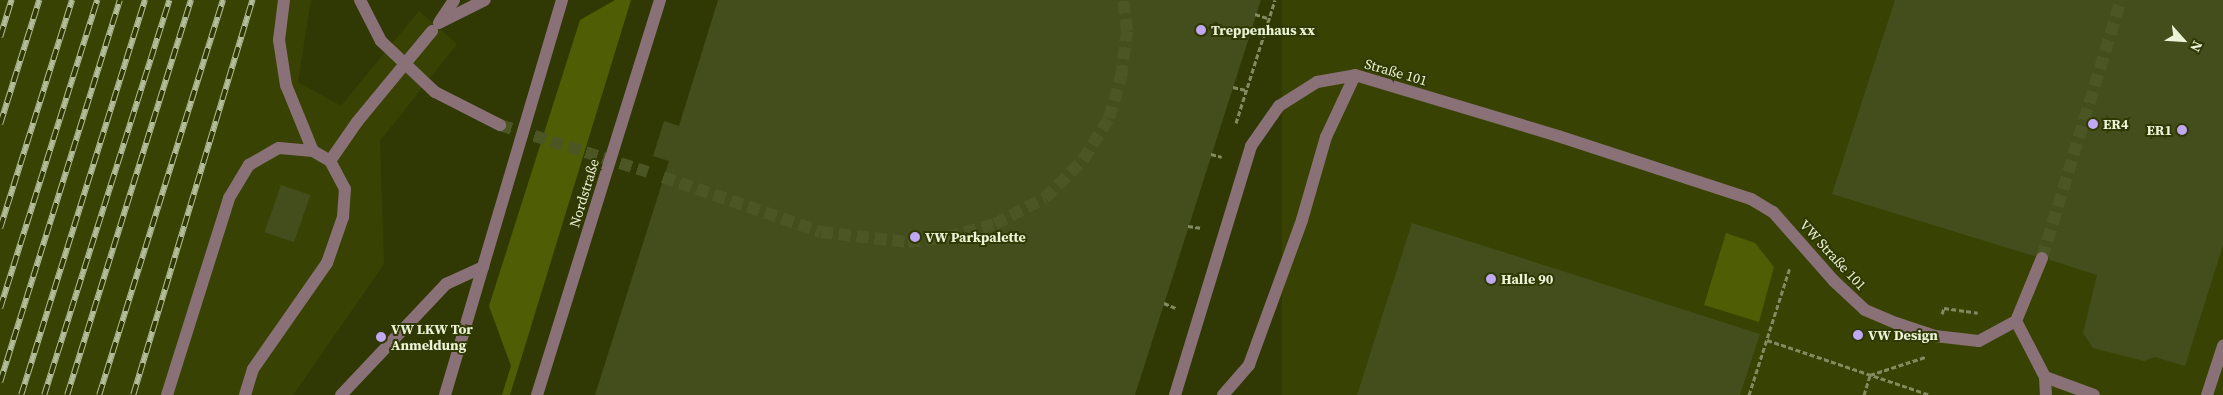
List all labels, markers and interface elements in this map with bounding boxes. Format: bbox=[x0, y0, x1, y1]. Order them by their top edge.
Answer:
north arrow bbox=[2158, 15, 2208, 65]
place label: Treppenhaus xx bbox=[1211, 22, 1315, 38]
marker: Treppenhaus xx bbox=[1195, 24, 1207, 36]
text: N bbox=[2185, 38, 2208, 56]
street label: Straße 101 bbox=[1363, 55, 1429, 89]
place label: ER4 bbox=[2103, 116, 2128, 132]
marker: ER4 bbox=[2087, 118, 2099, 130]
place label: ER1 bbox=[2147, 122, 2172, 138]
marker: ER1 bbox=[2176, 124, 2188, 136]
street label: Nordstraße bbox=[566, 157, 602, 229]
street label: VW Straße 101 bbox=[1796, 216, 1870, 294]
place label: VW Parkpalette bbox=[925, 229, 1026, 245]
marker: VW Parkpalette bbox=[909, 231, 921, 243]
place label: Halle 90 bbox=[1501, 271, 1553, 287]
marker: Halle 90 bbox=[1485, 273, 1497, 285]
place label: VW LKW Tor Anmeldung bbox=[391, 321, 474, 354]
place label: VW Design bbox=[1868, 327, 1938, 343]
marker: VW Design bbox=[1852, 329, 1864, 341]
marker: VW LKW Tor Anmeldung bbox=[375, 331, 387, 343]

